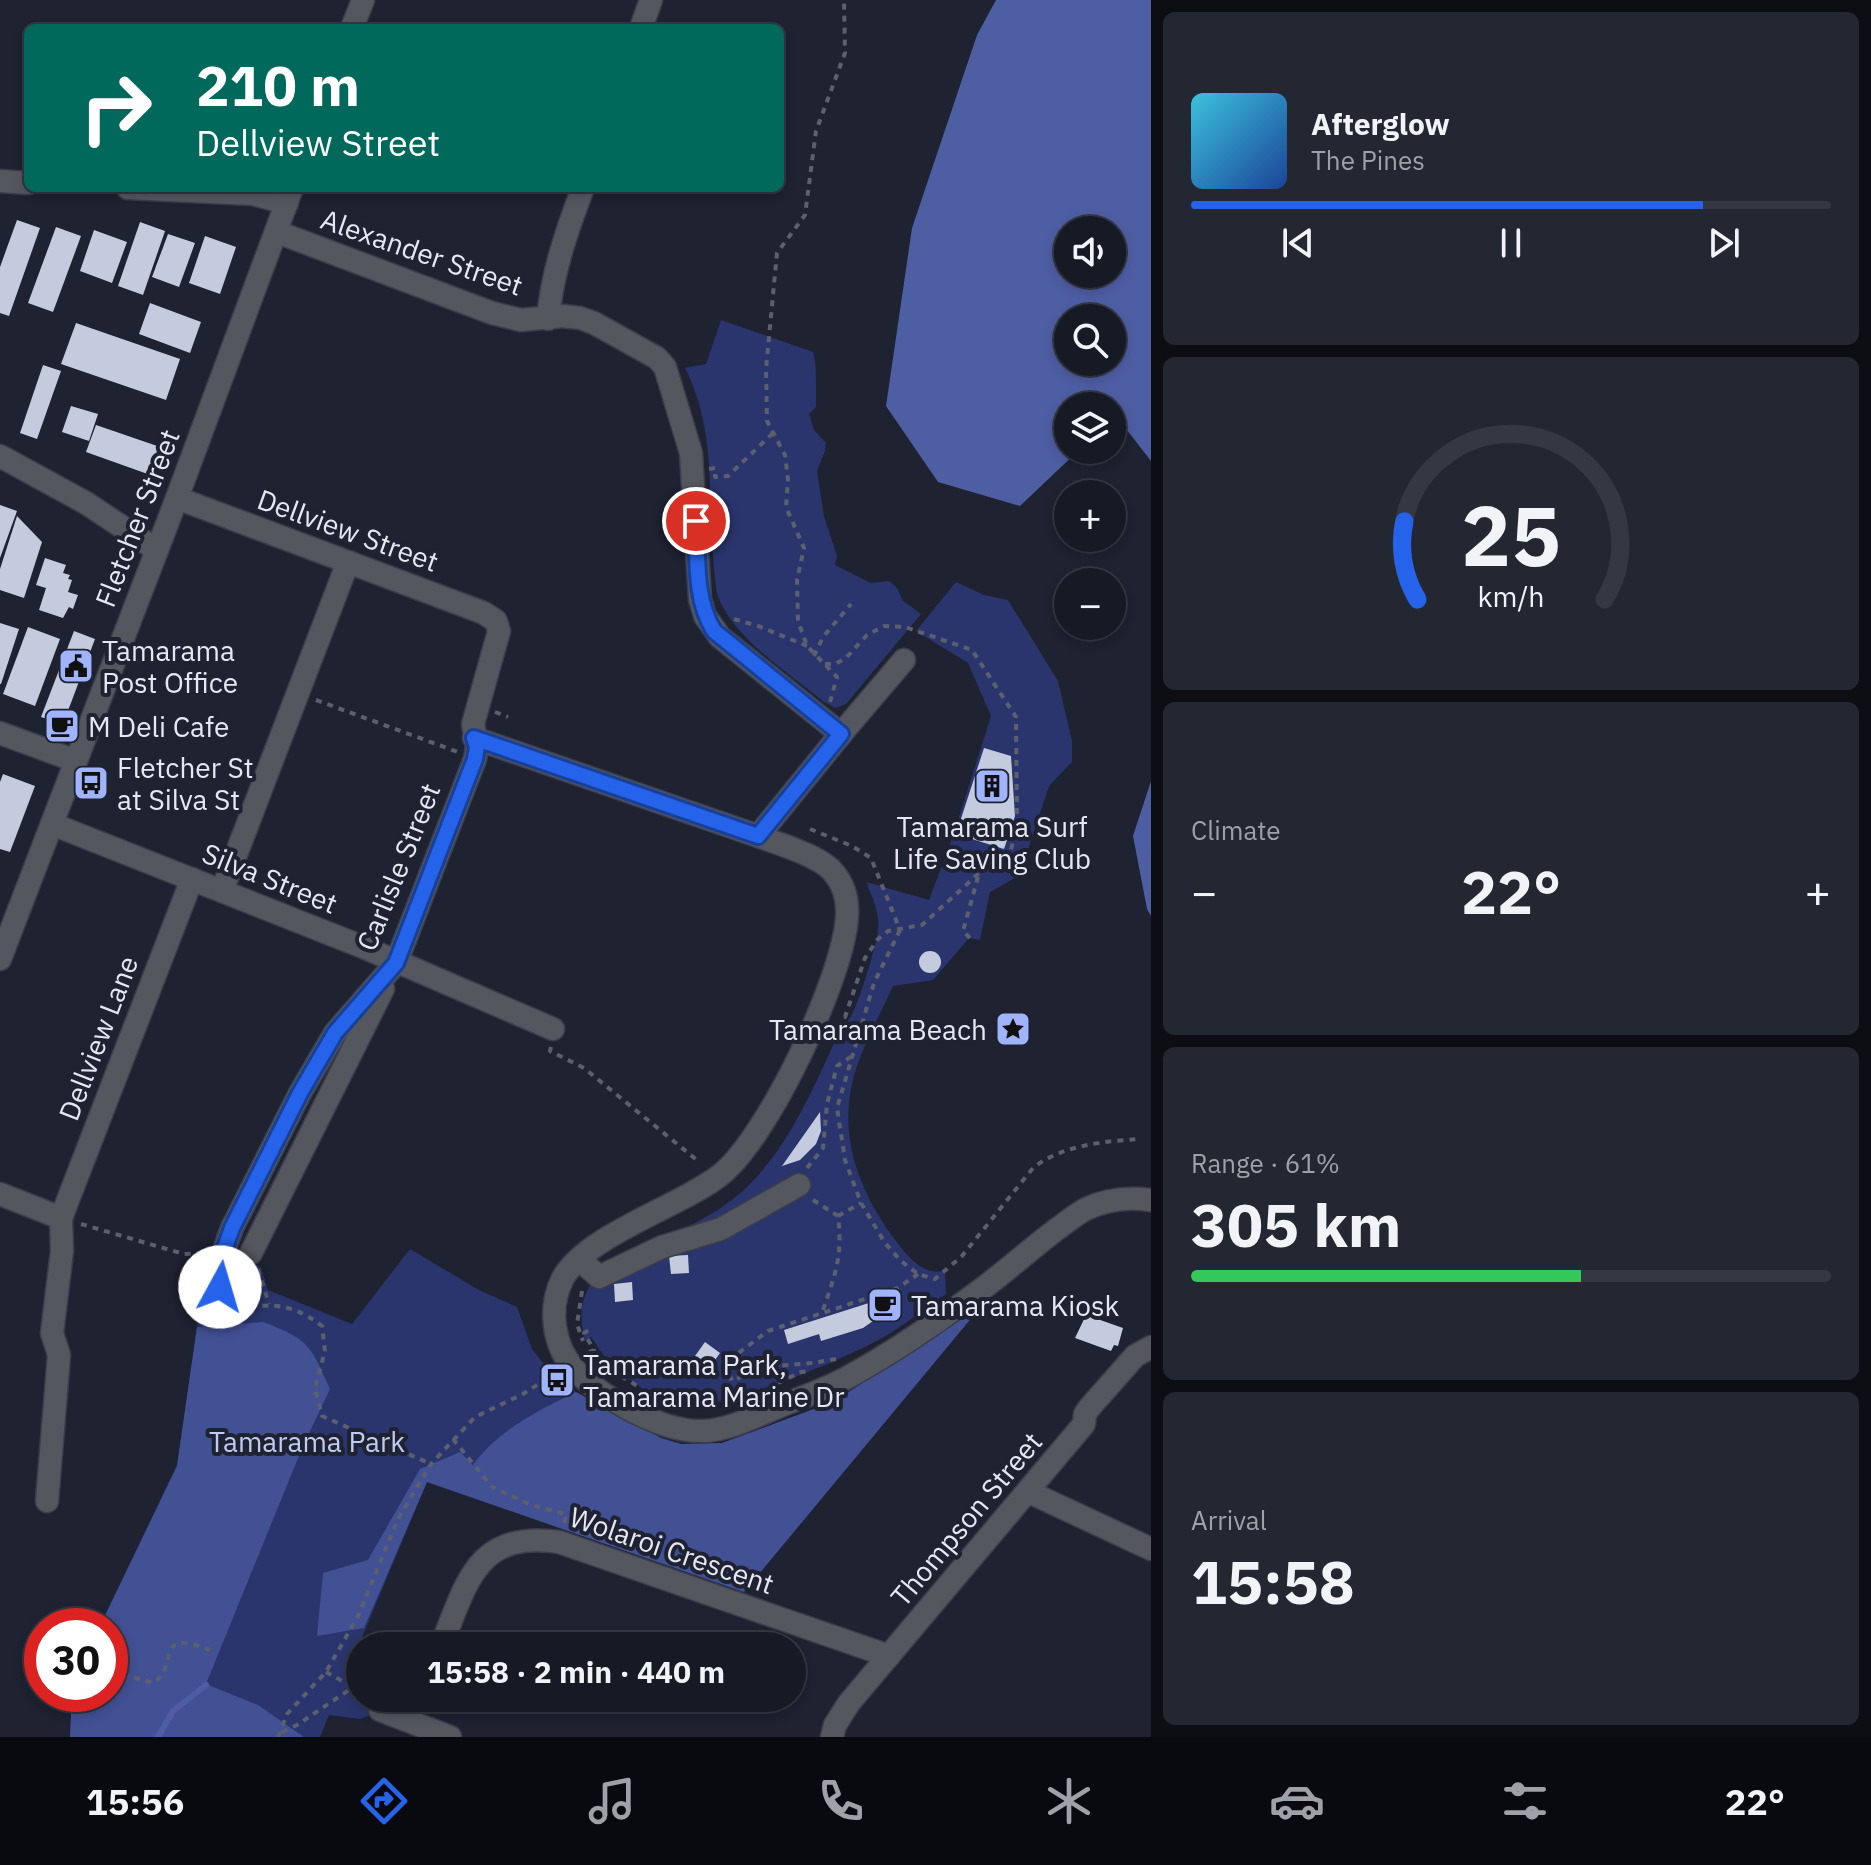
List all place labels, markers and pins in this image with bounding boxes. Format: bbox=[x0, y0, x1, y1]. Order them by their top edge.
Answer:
pin bbox=[662, 487, 730, 555]
place label: Tamarama Post Office bbox=[102, 632, 238, 701]
public building icon: Tamarama Post Office bbox=[57, 647, 95, 685]
cafe icon: M Deli Cafe bbox=[43, 707, 81, 745]
place label: M Deli Cafe bbox=[88, 708, 229, 745]
place label: Fletcher St at Silva St bbox=[117, 749, 254, 818]
bus stop icon: Fletcher St at Silva St bbox=[72, 764, 110, 802]
building icon: Tamarama Surf Life Saving Club bbox=[973, 767, 1011, 805]
place label: Tamarama Surf Life Saving Club bbox=[893, 808, 1091, 877]
place icon: Tamarama Beach bbox=[994, 1010, 1032, 1048]
place label: Tamarama Beach bbox=[769, 1011, 987, 1048]
cafe icon: Tamarama Kiosk bbox=[866, 1286, 904, 1324]
place label: Tamarama Kiosk bbox=[911, 1287, 1120, 1324]
place label: Tamarama Park, Tamarama Marine Dr bbox=[583, 1346, 844, 1415]
bus stop icon: Tamarama Park, Tamarama Marine Dr bbox=[538, 1361, 576, 1399]

